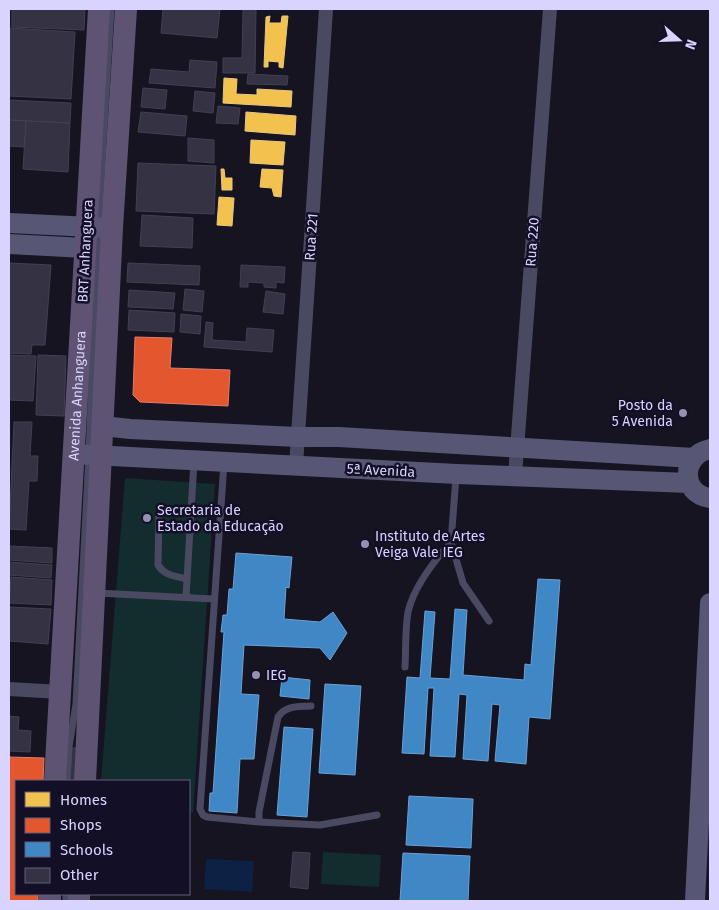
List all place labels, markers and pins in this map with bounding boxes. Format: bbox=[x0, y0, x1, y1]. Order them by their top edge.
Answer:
place label: Posto da 5 Avenida bbox=[612, 397, 673, 430]
marker: Posto da 5 Avenida bbox=[677, 407, 689, 419]
place label: Secretaria de Estado da Educação bbox=[157, 502, 284, 535]
marker: Secretaria de Estado da Educação bbox=[141, 512, 153, 524]
place label: Instituto de Artes Veiga Vale IEG bbox=[375, 528, 485, 561]
marker: Instituto de Artes Veiga Vale IEG bbox=[359, 538, 371, 550]
place label: IEG bbox=[266, 667, 286, 684]
marker: IEG bbox=[250, 669, 262, 681]

